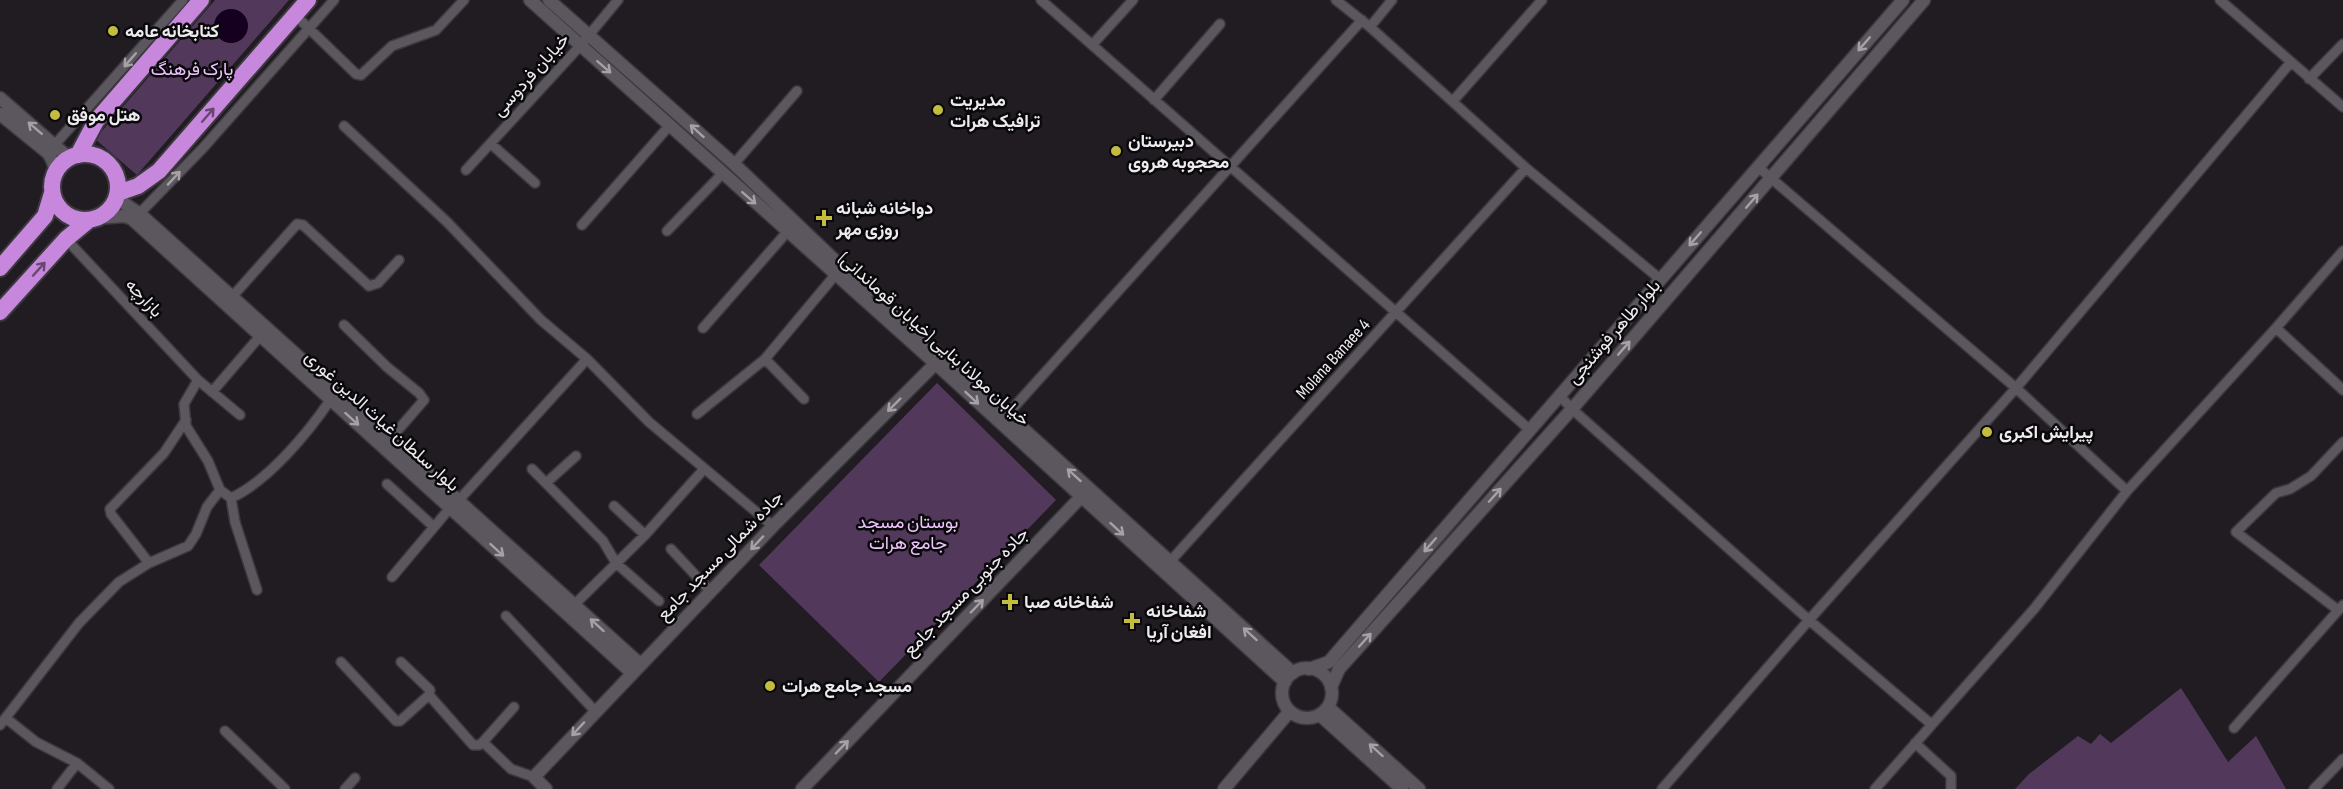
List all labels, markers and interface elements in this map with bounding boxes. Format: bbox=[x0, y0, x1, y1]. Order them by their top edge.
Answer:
place label: کتابخانه عامه bbox=[125, 21, 219, 42]
marker: کتابخانه عامه bbox=[106, 24, 120, 38]
street label: خیابان فردوسی bbox=[488, 29, 574, 121]
one-way arrow bbox=[1857, 36, 1871, 51]
one-way arrow bbox=[123, 52, 137, 67]
park label: پارک فرهنگ bbox=[151, 59, 233, 81]
one-way arrow bbox=[596, 60, 611, 74]
place label: مدیریت ترافیک هرات bbox=[950, 90, 1041, 132]
marker: مدیریت ترافیک هرات bbox=[931, 103, 945, 117]
place label: هتل موفق bbox=[67, 105, 141, 126]
marker: هتل موفق bbox=[48, 108, 62, 122]
one-way arrow bbox=[201, 108, 215, 123]
one-way arrow bbox=[27, 121, 43, 134]
one-way arrow bbox=[690, 124, 705, 138]
place label: دبیرستان محجوبه هروی bbox=[1128, 131, 1229, 173]
marker: دبیرستان محجوبه هروی bbox=[1109, 144, 1123, 158]
one-way arrow bbox=[167, 171, 181, 186]
one-way arrow bbox=[741, 191, 756, 205]
one-way arrow bbox=[1745, 194, 1759, 209]
place label: دواخانه شبانه روزی مهر bbox=[835, 198, 933, 240]
marker: دواخانه شبانه روزی مهر bbox=[817, 211, 831, 225]
one-way arrow bbox=[1688, 231, 1702, 246]
street label: خیابان مولانا بنایی (خیابان قوماندانی) bbox=[834, 248, 1034, 430]
one-way arrow bbox=[32, 262, 46, 277]
street label: بازارچه bbox=[120, 274, 167, 322]
street label: بلوار طاهر فوشنجی bbox=[1563, 276, 1665, 388]
street label: Molana Banaee 4 bbox=[1292, 314, 1375, 403]
one-way arrow bbox=[1617, 341, 1631, 356]
street label: بلوار سلطان غیاث الدین غوری bbox=[300, 346, 464, 496]
one-way arrow bbox=[965, 391, 980, 405]
one-way arrow bbox=[887, 397, 902, 412]
one-way arrow bbox=[345, 412, 360, 426]
place label: پیرایش اکبری bbox=[1999, 422, 2093, 444]
marker: پیرایش اکبری bbox=[1980, 425, 1994, 439]
one-way arrow bbox=[1067, 468, 1082, 482]
street label: جاده شمالی مسجد جامع bbox=[653, 487, 788, 626]
one-way arrow bbox=[1488, 487, 1502, 502]
park label: بوستان مسجد جامع هرات bbox=[858, 512, 958, 555]
one-way arrow bbox=[1109, 522, 1124, 536]
street label: جاده جنوبی مسجد جامع bbox=[899, 523, 1034, 661]
one-way arrow bbox=[750, 535, 764, 550]
one-way arrow bbox=[1423, 537, 1437, 552]
one-way arrow bbox=[489, 543, 504, 557]
place label: شفاخانه صبا bbox=[1024, 592, 1114, 613]
marker: شفاخانه صبا bbox=[1001, 593, 1019, 611]
one-way arrow bbox=[970, 599, 984, 614]
place label: شفاخانه افغان آریا bbox=[1146, 601, 1212, 643]
marker: شفاخانه افغان آریا bbox=[1123, 612, 1141, 630]
one-way arrow bbox=[590, 618, 605, 632]
one-way arrow bbox=[1243, 627, 1258, 641]
one-way arrow bbox=[1358, 633, 1372, 648]
place label: مسجد جامع هرات bbox=[782, 676, 912, 698]
marker: مسجد جامع هرات bbox=[763, 679, 777, 693]
one-way arrow bbox=[571, 722, 585, 737]
one-way arrow bbox=[835, 739, 849, 754]
one-way arrow bbox=[1369, 743, 1384, 757]

